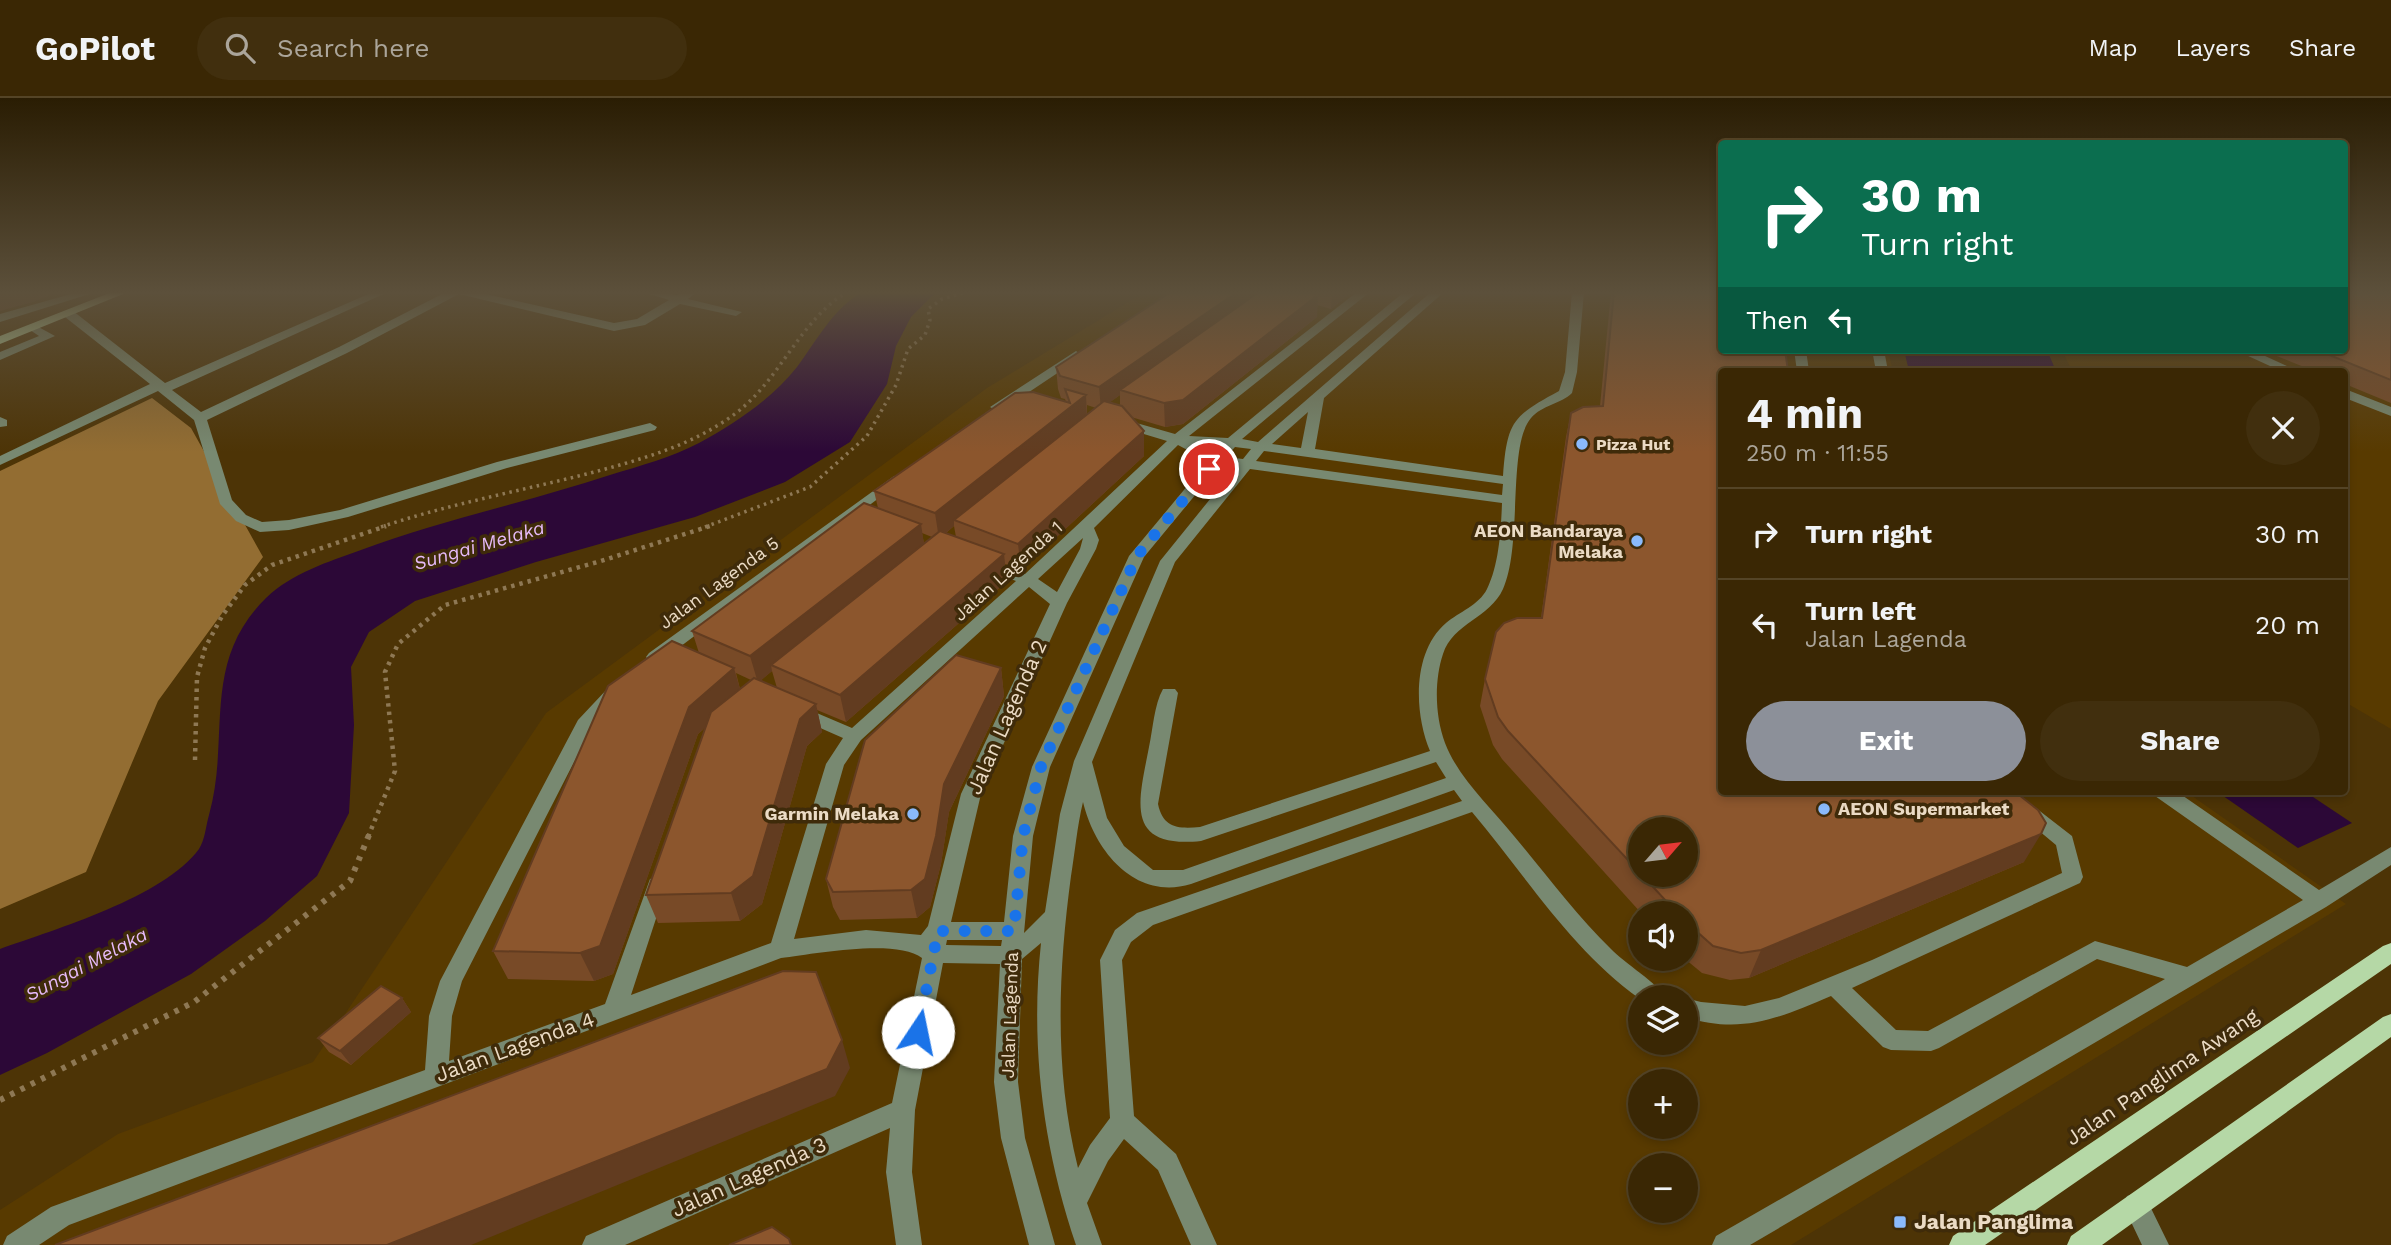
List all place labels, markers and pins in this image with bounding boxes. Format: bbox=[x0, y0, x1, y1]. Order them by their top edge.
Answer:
place label: Pizza Hut bbox=[1596, 435, 1670, 454]
marker: Pizza Hut bbox=[1574, 436, 1590, 452]
pin bbox=[1179, 439, 1239, 499]
place label: AEON Bandaraya Melaka bbox=[1474, 520, 1624, 562]
marker: AEON Bandaraya Melaka bbox=[1629, 533, 1645, 549]
place label: AEON Supermarket bbox=[1838, 798, 2009, 819]
marker: AEON Supermarket bbox=[1816, 801, 1832, 817]
place label: Garmin Melaka bbox=[765, 803, 900, 824]
marker: Garmin Melaka bbox=[905, 806, 921, 822]
place label: Jalan Panglima bbox=[1914, 1209, 2074, 1234]
marker: Jalan Panglima bbox=[1892, 1214, 1908, 1230]

